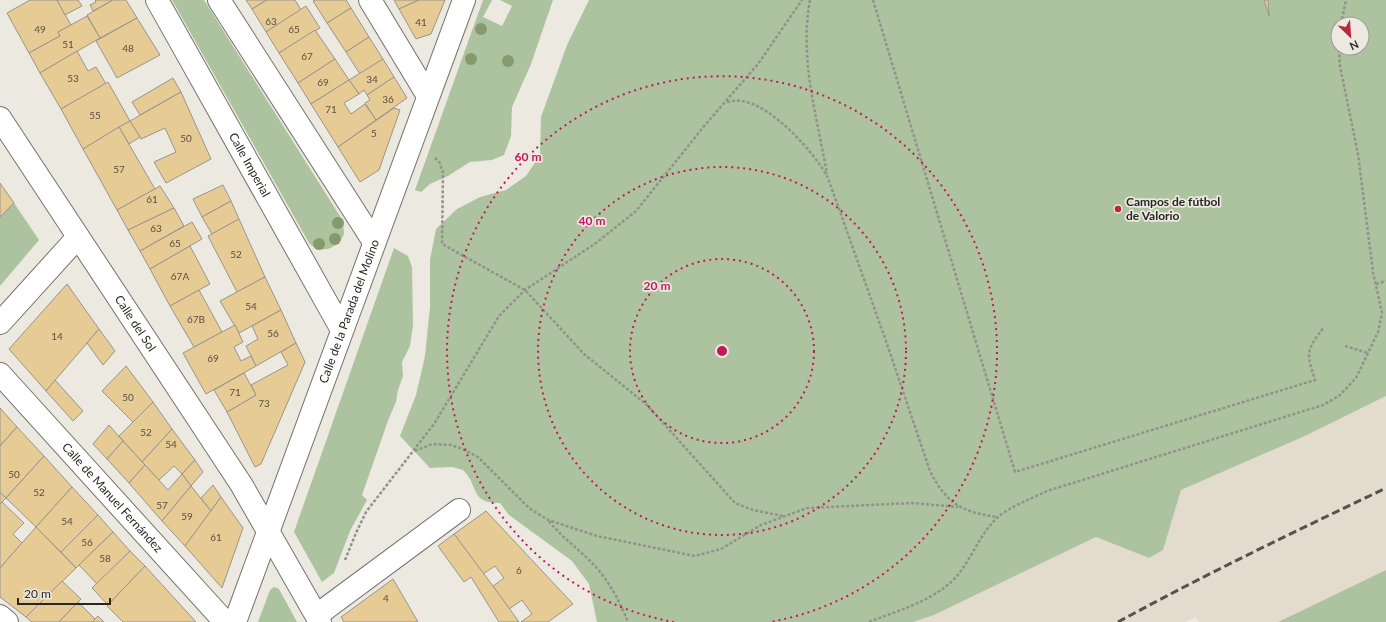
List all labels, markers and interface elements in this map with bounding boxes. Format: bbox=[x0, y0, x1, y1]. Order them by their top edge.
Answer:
house number: 63 bbox=[265, 15, 277, 27]
house number: 41 bbox=[415, 16, 427, 28]
north arrow bbox=[1330, 16, 1370, 56]
house number: 49 bbox=[34, 23, 46, 35]
house number: 65 bbox=[288, 23, 300, 35]
house number: 51 bbox=[62, 38, 74, 50]
text: N bbox=[1348, 38, 1361, 53]
house number: 48 bbox=[122, 42, 134, 54]
house number: 67 bbox=[301, 50, 313, 62]
house number: 53 bbox=[67, 72, 79, 84]
house number: 34 bbox=[366, 73, 378, 85]
house number: 69 bbox=[317, 76, 329, 88]
house number: 36 bbox=[382, 93, 394, 105]
house number: 71 bbox=[325, 103, 337, 115]
house number: 55 bbox=[89, 109, 101, 121]
house number: 5 bbox=[371, 127, 377, 139]
street label: Calle Imperial bbox=[226, 130, 274, 199]
house number: 50 bbox=[180, 132, 192, 144]
text: 60 m bbox=[515, 149, 541, 164]
house number: 57 bbox=[113, 163, 125, 175]
house number: 61 bbox=[146, 193, 158, 205]
place label: Campos de fútbol de Valorio bbox=[1126, 194, 1220, 223]
marker: Campos de fútbol de Valorio bbox=[1113, 204, 1123, 214]
text: 40 m bbox=[579, 213, 605, 228]
house number: 63 bbox=[150, 222, 162, 234]
house number: 65 bbox=[169, 237, 181, 249]
street label: Calle de la Parada del Molino bbox=[316, 237, 382, 385]
house number: 52 bbox=[230, 248, 242, 260]
house number: 67A bbox=[171, 270, 189, 282]
text: 20 m bbox=[644, 278, 670, 293]
street label: Calle del Sol bbox=[112, 292, 160, 354]
house number: 54 bbox=[245, 300, 257, 312]
house number: 67B bbox=[187, 313, 205, 325]
house number: 56 bbox=[267, 327, 279, 339]
house number: 14 bbox=[51, 330, 63, 342]
centre of rings bbox=[715, 344, 729, 358]
house number: 69 bbox=[207, 352, 219, 364]
house number: 71 bbox=[229, 386, 241, 398]
house number: 50 bbox=[122, 391, 134, 403]
house number: 73 bbox=[258, 397, 270, 409]
house number: 52 bbox=[140, 426, 152, 438]
house number: 54 bbox=[165, 438, 177, 450]
street label: Calle de Manuel Fernández bbox=[59, 439, 166, 556]
house number: 50 bbox=[8, 468, 20, 480]
house number: 52 bbox=[33, 486, 45, 498]
house number: 57 bbox=[156, 499, 168, 511]
house number: 59 bbox=[181, 510, 193, 522]
house number: 54 bbox=[61, 515, 73, 527]
house number: 61 bbox=[210, 531, 222, 543]
house number: 56 bbox=[81, 536, 93, 548]
house number: 58 bbox=[99, 552, 111, 564]
house number: 6 bbox=[516, 564, 522, 576]
scale bar bbox=[18, 580, 110, 606]
text: 20 m bbox=[24, 586, 51, 601]
house number: 4 bbox=[383, 592, 389, 604]

